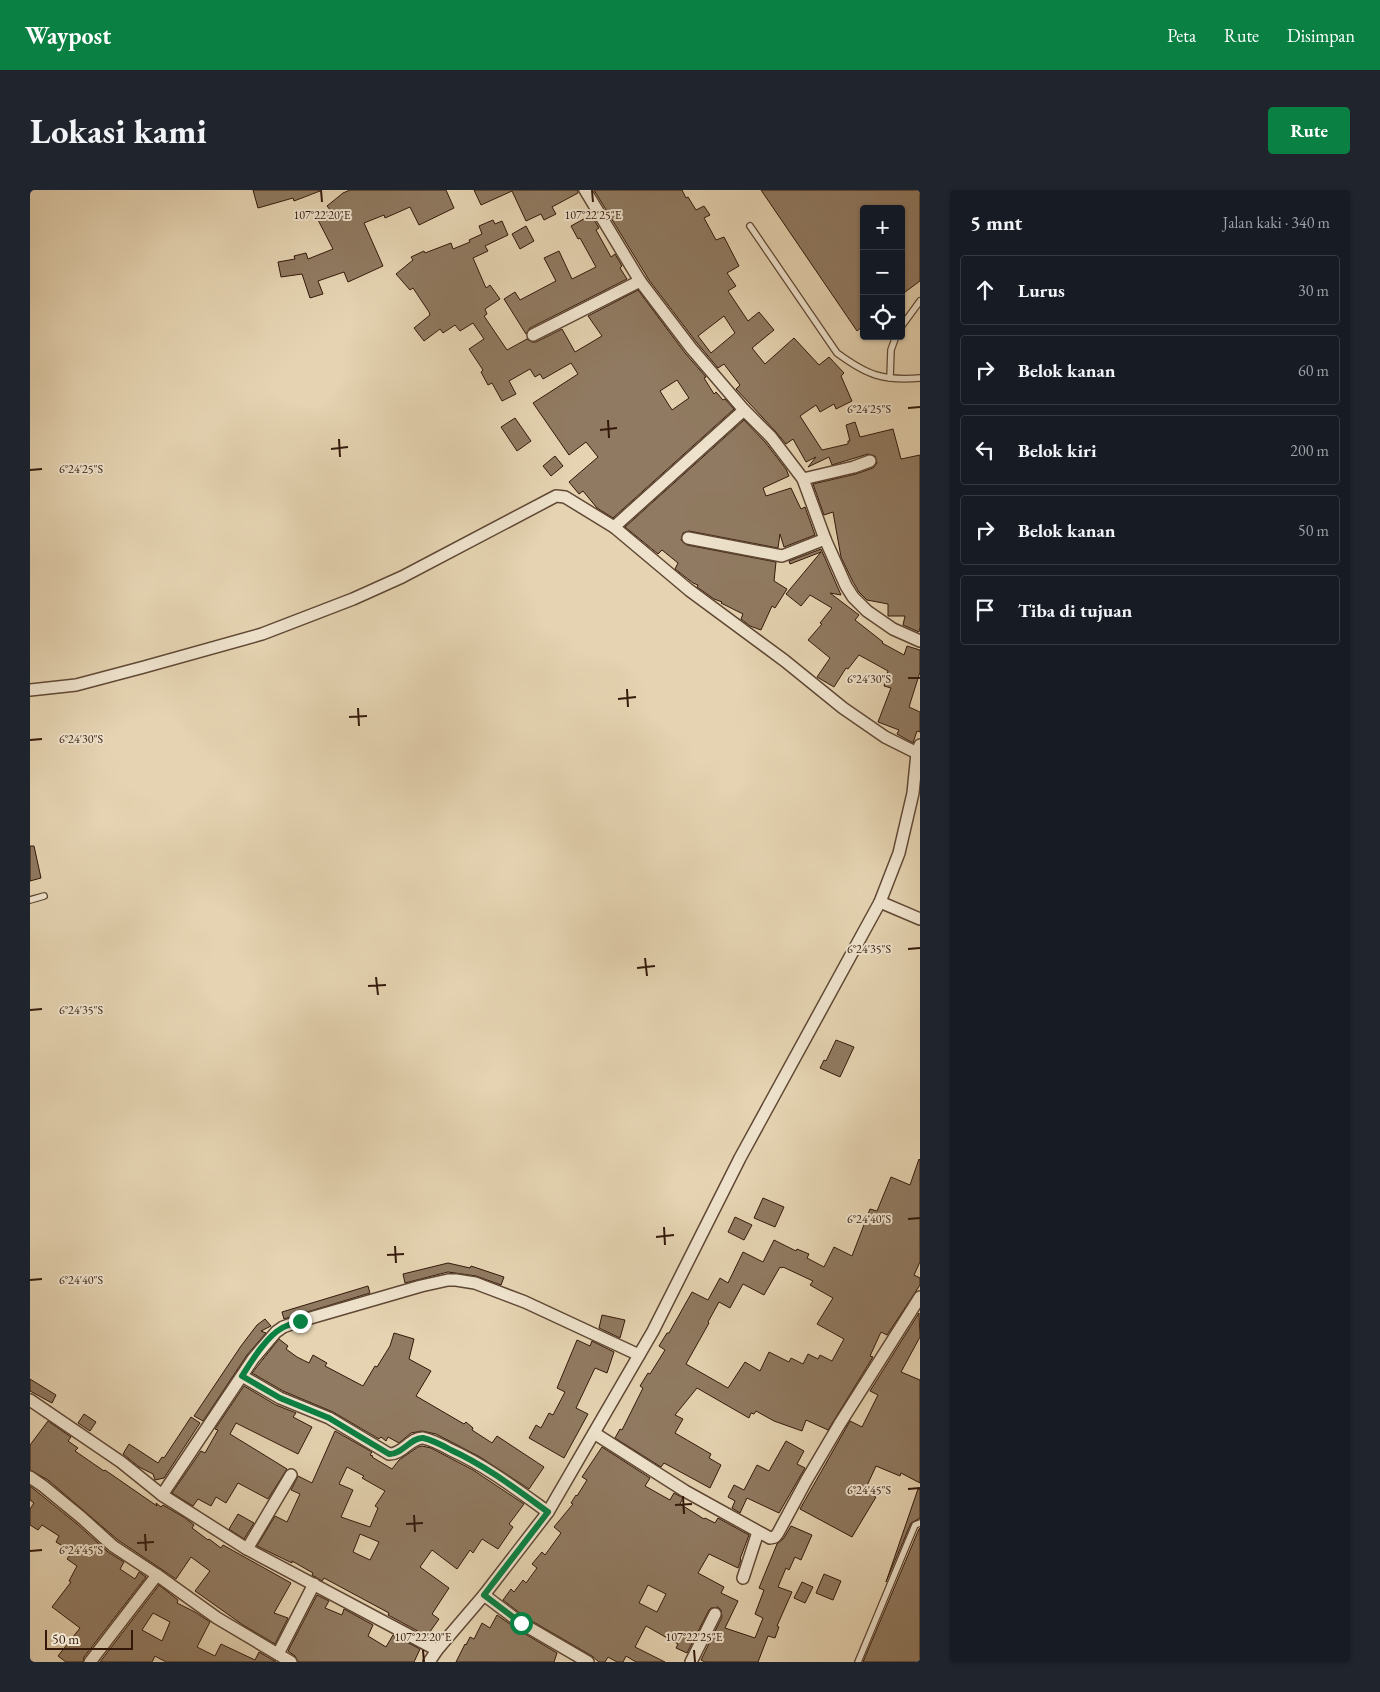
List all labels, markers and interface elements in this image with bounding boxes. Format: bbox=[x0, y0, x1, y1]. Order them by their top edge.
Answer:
text: Waypost bbox=[25, 20, 111, 51]
text: Peta bbox=[1167, 24, 1196, 47]
text: Rute bbox=[1224, 24, 1259, 47]
text: Disimpan bbox=[1287, 24, 1355, 47]
button: Rute bbox=[1268, 107, 1350, 154]
text: Lokasi kami bbox=[30, 108, 207, 153]
map controls bbox=[860, 205, 905, 340]
button: + bbox=[860, 205, 905, 250]
text: 107°22'20"E bbox=[294, 207, 351, 223]
text: 107°22'25"E bbox=[565, 207, 622, 223]
text: 5 mnt bbox=[970, 209, 1022, 236]
text: Jalan kaki · 340 m bbox=[1223, 212, 1330, 233]
button: − bbox=[860, 250, 905, 295]
icon: ahead bbox=[971, 276, 999, 304]
text: Lurus bbox=[1018, 278, 1065, 303]
text: 30 m bbox=[1298, 280, 1329, 301]
button: locate bbox=[860, 295, 905, 340]
icon: right bbox=[971, 356, 999, 384]
text: Belok kanan bbox=[1018, 358, 1116, 383]
text: 60 m bbox=[1298, 360, 1329, 381]
text: 6°24'25"S bbox=[847, 401, 892, 417]
icon: left bbox=[971, 436, 999, 464]
text: Belok kiri bbox=[1018, 438, 1097, 463]
text: 200 m bbox=[1290, 440, 1329, 461]
text: 6°24'25"S bbox=[59, 461, 104, 477]
icon: right bbox=[971, 516, 999, 544]
text: Belok kanan bbox=[1018, 518, 1116, 543]
text: 50 m bbox=[1298, 520, 1329, 541]
icon: arrive bbox=[971, 596, 999, 624]
text: Tiba di tujuan bbox=[1018, 598, 1132, 623]
text: 6°24'30"S bbox=[847, 671, 892, 687]
text: 6°24'30"S bbox=[59, 731, 104, 747]
text: 6°24'35"S bbox=[847, 941, 892, 957]
text: 6°24'35"S bbox=[59, 1002, 104, 1018]
text: 6°24'40"S bbox=[847, 1211, 892, 1227]
text: 6°24'40"S bbox=[59, 1272, 104, 1288]
route end bbox=[289, 1310, 312, 1333]
text: 6°24'45"S bbox=[847, 1482, 892, 1498]
text: 6°24'45"S bbox=[59, 1542, 104, 1558]
route start bbox=[510, 1612, 533, 1635]
scale bar bbox=[45, 1627, 132, 1650]
text: 107°22'20"E bbox=[395, 1629, 452, 1645]
text: 107°22'25"E bbox=[666, 1629, 723, 1645]
text: 50 m bbox=[52, 1630, 79, 1648]

